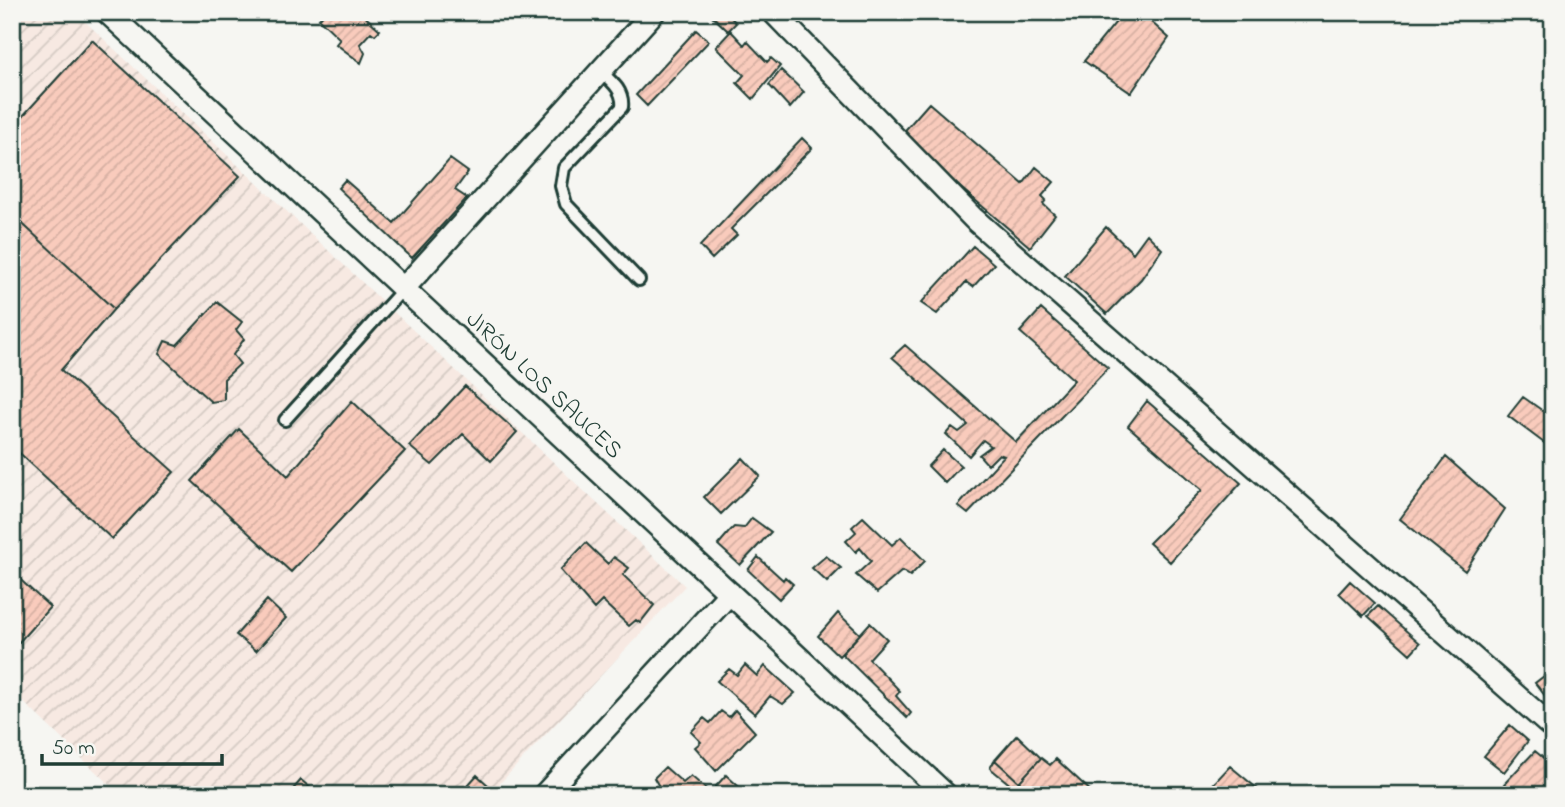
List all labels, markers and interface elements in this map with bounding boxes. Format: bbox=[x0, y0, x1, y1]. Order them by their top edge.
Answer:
street label: JIRÓN LOS SAUCES bbox=[457, 304, 630, 468]
scale bar bbox=[42, 723, 222, 767]
text: 50 m bbox=[52, 734, 95, 764]

